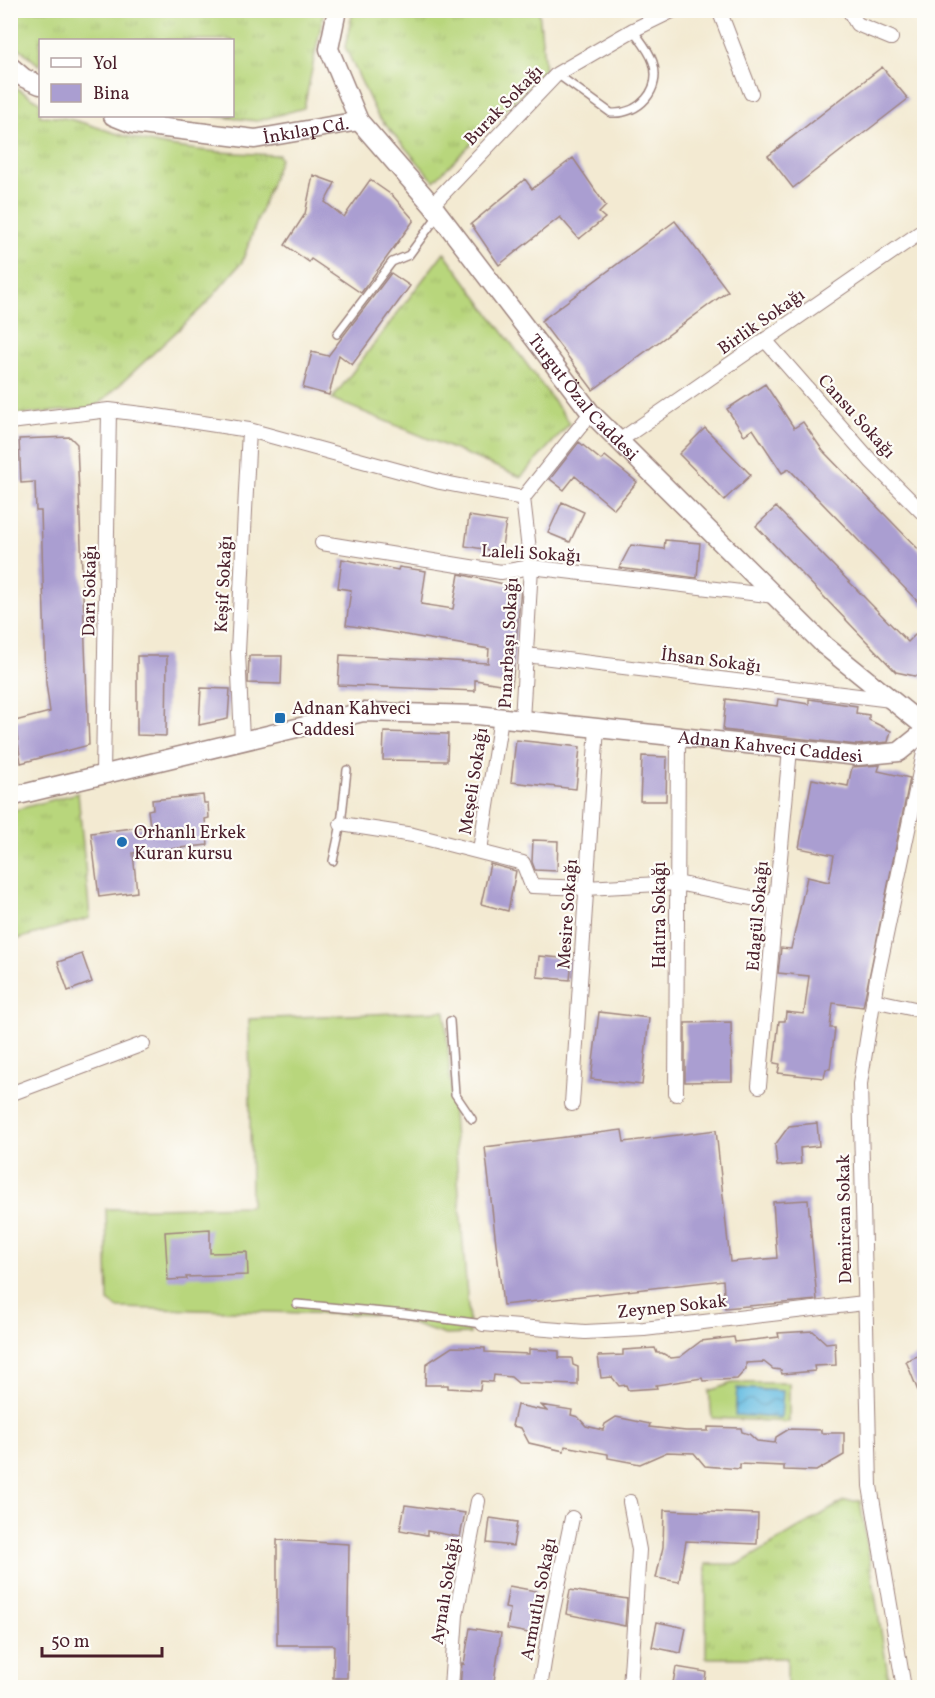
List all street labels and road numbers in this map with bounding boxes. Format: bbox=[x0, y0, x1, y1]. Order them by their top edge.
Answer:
street label: Burak Sokağı bbox=[459, 60, 549, 152]
street label: İnkılap Cd. bbox=[261, 112, 351, 151]
street label: Birlik Sokağı bbox=[713, 283, 810, 361]
street label: Turgut Özal Caddesi bbox=[521, 330, 643, 467]
street label: Cansu Sokağı bbox=[811, 369, 901, 465]
street label: Keşif Sokağı bbox=[209, 535, 240, 633]
street label: Laleli Sokağı bbox=[480, 539, 582, 570]
street label: Darı Sokağı bbox=[77, 545, 104, 637]
street label: Pınarbaşı Sokağı bbox=[494, 577, 525, 709]
street label: İhsan Sokağı bbox=[659, 643, 762, 680]
street label: Meşeli Sokağı bbox=[454, 726, 495, 837]
street label: Adnan Kahveci Caddesi bbox=[676, 726, 864, 770]
street label: Mesire Sokağı bbox=[552, 858, 585, 970]
street label: Edagül Sokağı bbox=[741, 860, 776, 973]
street label: Hatıra Sokağı bbox=[648, 862, 673, 968]
street label: Demircan Sokak bbox=[832, 1154, 859, 1284]
street label: Zeynep Sokak bbox=[616, 1289, 729, 1326]
street label: Aynalı Sokağı bbox=[426, 1536, 467, 1647]
street label: Armutlu Sokağı bbox=[515, 1536, 564, 1663]

